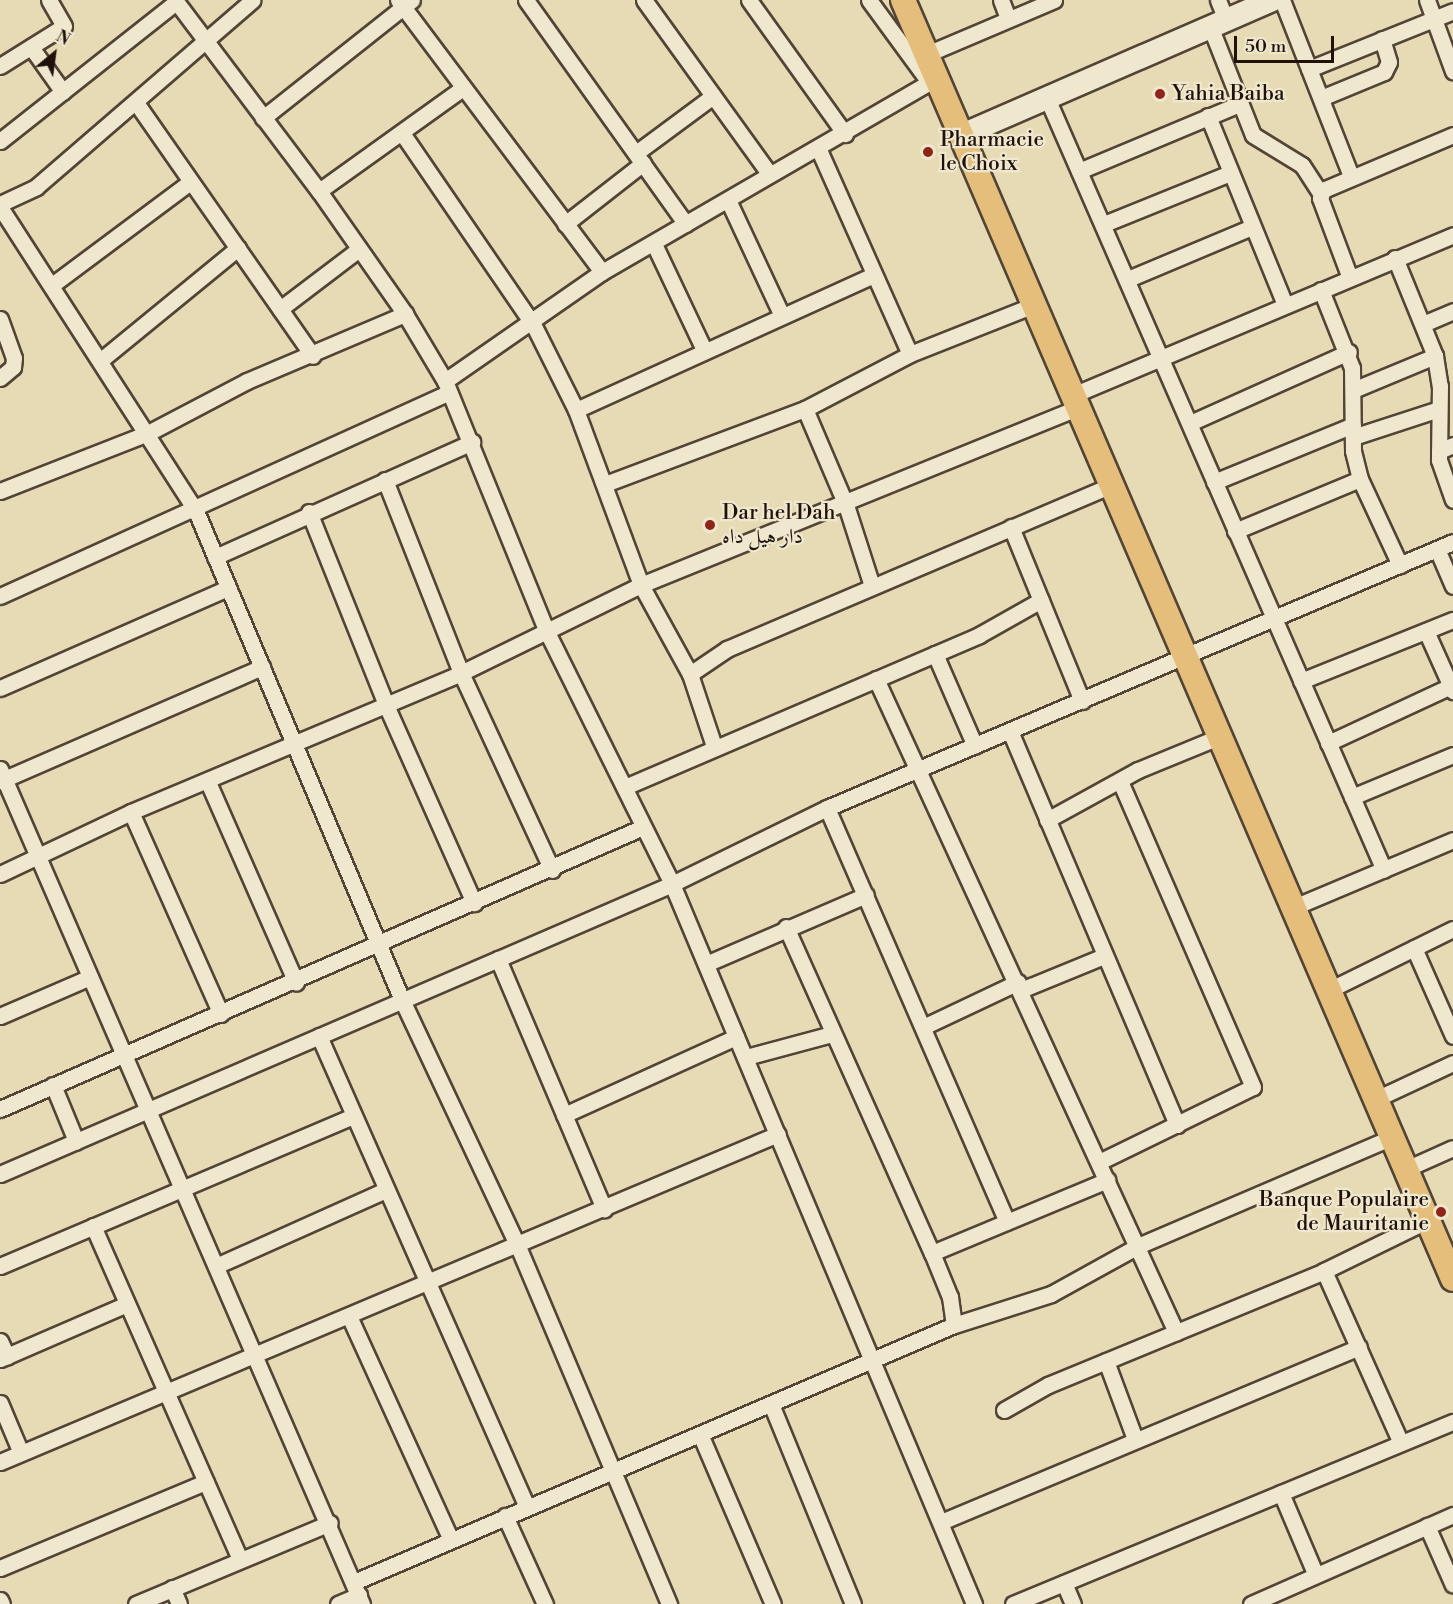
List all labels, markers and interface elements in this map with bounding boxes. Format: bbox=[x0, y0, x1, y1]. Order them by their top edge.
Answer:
north arrow bbox=[24, 24, 84, 84]
scale bar bbox=[1237, 24, 1338, 62]
text: N bbox=[52, 26, 73, 50]
text: 50 m bbox=[1245, 35, 1286, 58]
place label: Yahia Baiba bbox=[1172, 81, 1285, 107]
marker: Yahia Baiba bbox=[1153, 87, 1167, 101]
place label: Pharmacie le Choix bbox=[940, 127, 1044, 177]
marker: Pharmacie le Choix bbox=[921, 145, 935, 159]
place label: Dar hel Dah دار هيل داه bbox=[722, 500, 835, 550]
marker: Dar hel Dah دار هيل داه bbox=[703, 518, 717, 532]
place label: Banque Populaire de Mauritanie bbox=[1259, 1187, 1429, 1237]
marker: Banque Populaire de Mauritanie bbox=[1434, 1205, 1448, 1219]

